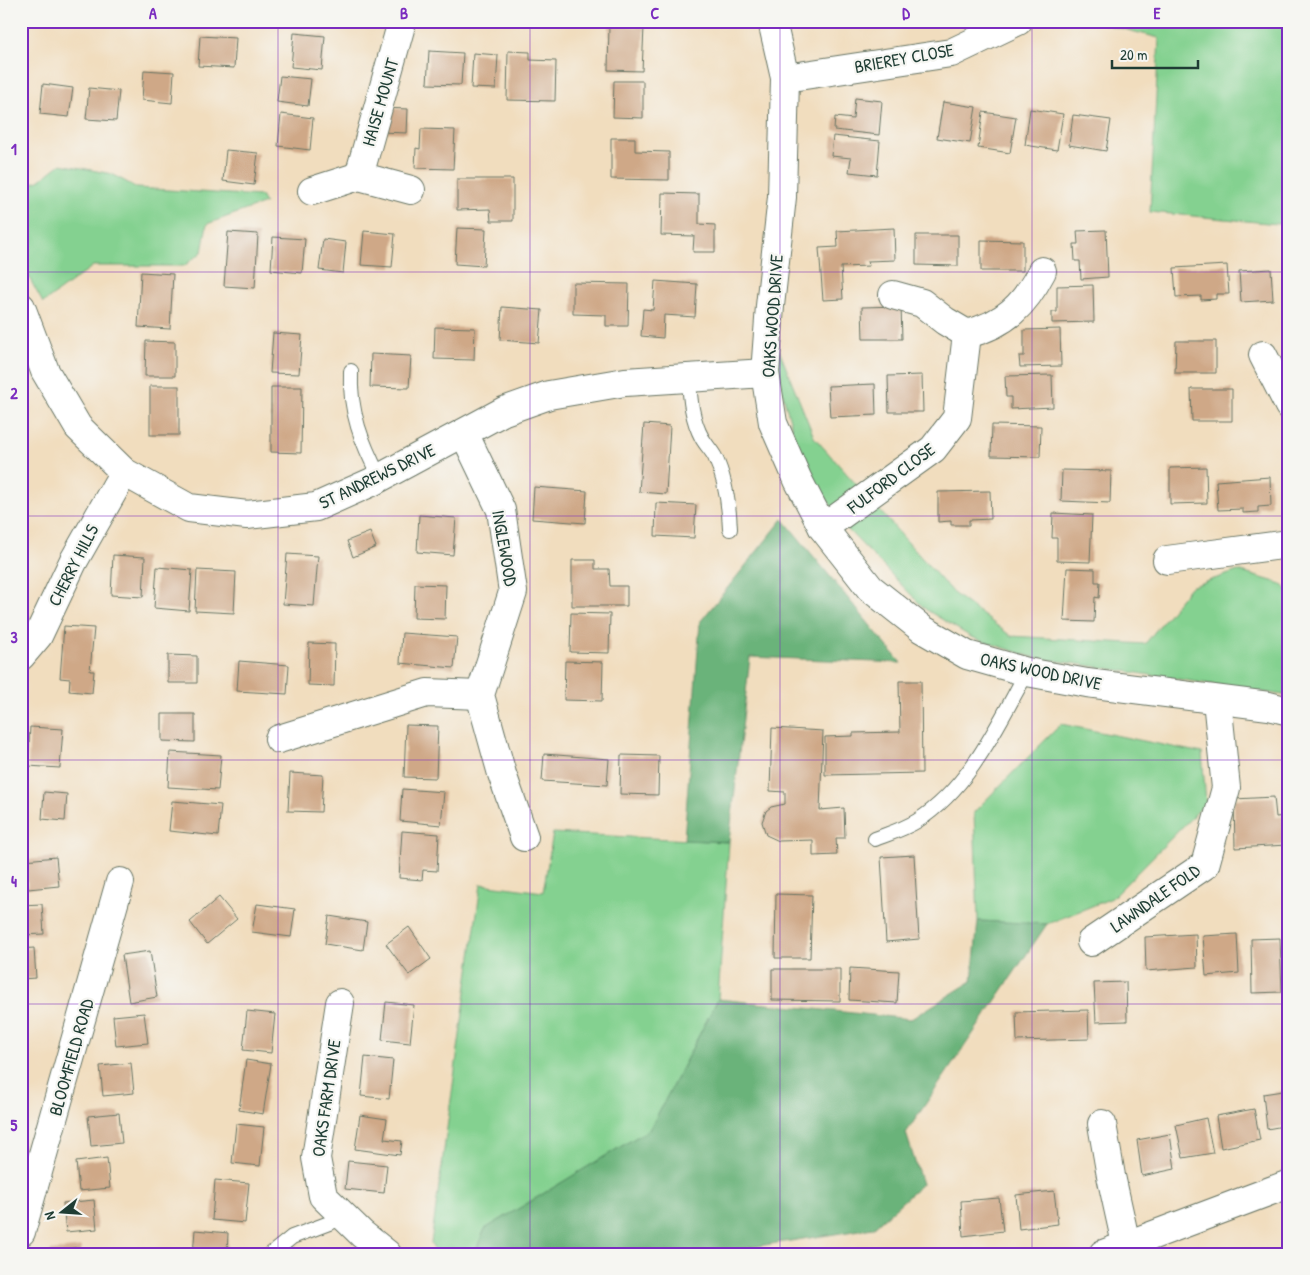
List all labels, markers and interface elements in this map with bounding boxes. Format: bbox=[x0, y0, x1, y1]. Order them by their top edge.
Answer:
text: A bbox=[149, 2, 157, 24]
text: B bbox=[400, 2, 408, 24]
text: C bbox=[651, 2, 660, 24]
text: D bbox=[902, 2, 910, 24]
text: E bbox=[1153, 2, 1161, 24]
street label: BRIEREY CLOSE bbox=[852, 37, 956, 79]
scale bar bbox=[1112, 38, 1199, 70]
text: 20 m bbox=[1120, 44, 1147, 65]
street label: HAISE MOUNT bbox=[356, 55, 405, 149]
text: 1 bbox=[11, 138, 17, 160]
street label: OAKS WOOD DRIVE bbox=[755, 254, 789, 378]
text: 2 bbox=[10, 382, 18, 404]
street label: ST ANDREWS DRIVE bbox=[315, 437, 439, 515]
street label: FULFORD CLOSE bbox=[841, 437, 940, 520]
street label: INGLEWOOD bbox=[486, 508, 524, 588]
street label: CHERRY HILLS bbox=[42, 520, 104, 610]
text: 3 bbox=[10, 626, 18, 648]
street label: OAKS WOOD DRIVE bbox=[978, 646, 1104, 696]
street label: LAWNDALE FOLD bbox=[1105, 858, 1205, 938]
text: 4 bbox=[11, 870, 17, 892]
street label: BLOOMFIELD ROAD bbox=[42, 995, 100, 1118]
street label: OAKS FARM DRIVE bbox=[305, 1038, 347, 1158]
text: 5 bbox=[11, 1114, 18, 1136]
north arrow bbox=[38, 1188, 88, 1238]
text: N bbox=[39, 1209, 59, 1222]

